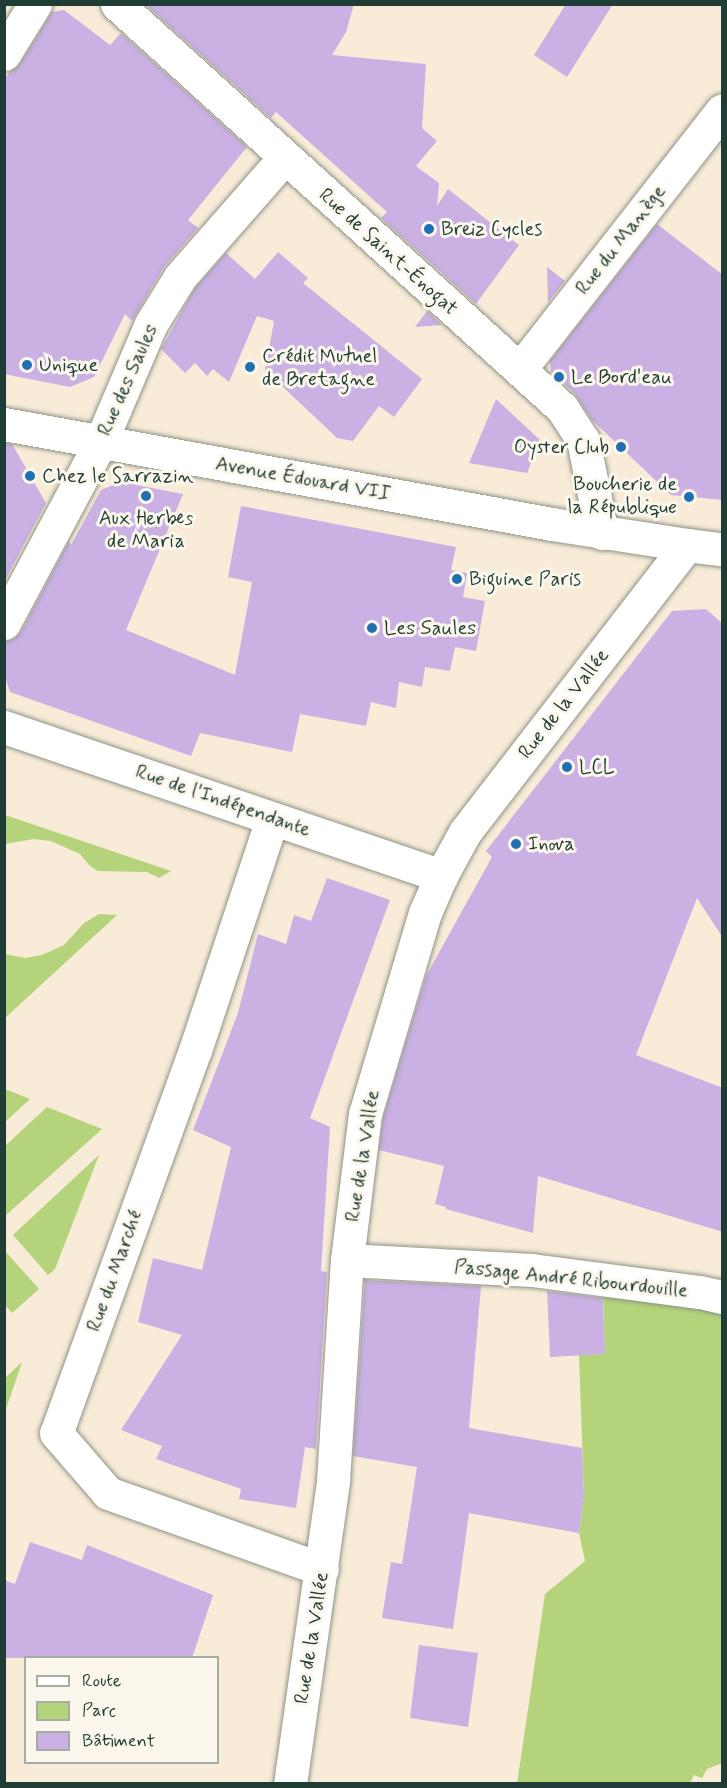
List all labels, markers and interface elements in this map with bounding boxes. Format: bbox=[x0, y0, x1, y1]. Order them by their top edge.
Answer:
street label: Rue du Manège bbox=[573, 183, 669, 297]
street label: Rue de Saint-Énogat bbox=[316, 185, 460, 319]
place label: Breiz Cycles bbox=[441, 217, 547, 241]
marker: Breiz Cycles bbox=[422, 222, 436, 236]
street label: Rue des Saules bbox=[93, 321, 163, 439]
place label: Crédit Mutuel de Bretagne bbox=[262, 344, 381, 391]
place label: Unique bbox=[39, 353, 98, 377]
marker: Unique bbox=[20, 358, 34, 372]
marker: Crédit Mutuel de Bretagne bbox=[243, 360, 257, 374]
place label: Le Bord'eau bbox=[571, 365, 673, 389]
marker: Le Bord'eau bbox=[552, 370, 566, 384]
place label: Oyster Club bbox=[509, 435, 609, 459]
marker: Oyster Club bbox=[614, 440, 628, 454]
street label: Avenue Édouard VII bbox=[215, 452, 391, 506]
place label: Chez le Sarrazin bbox=[42, 464, 186, 488]
marker: Chez le Sarrazin bbox=[23, 469, 37, 483]
place label: Boucherie de la République bbox=[567, 473, 677, 520]
marker: Aux Herbes de Maria bbox=[139, 489, 153, 503]
marker: Boucherie de la République bbox=[682, 490, 696, 504]
place label: Aux Herbes de Maria bbox=[98, 506, 194, 553]
place label: Biguine Paris bbox=[469, 567, 581, 591]
marker: Biguine Paris bbox=[450, 572, 464, 586]
place label: Les Saules bbox=[384, 616, 471, 640]
marker: Les Saules bbox=[365, 621, 379, 635]
street label: Rue de la Vallée bbox=[515, 645, 613, 763]
place label: LCL bbox=[579, 755, 615, 779]
street label: Rue de l'Indépendante bbox=[132, 760, 314, 842]
marker: LCL bbox=[560, 760, 574, 774]
place label: Inova bbox=[528, 832, 575, 856]
marker: Inova bbox=[509, 837, 523, 851]
street label: Rue de la Vallée bbox=[341, 1090, 385, 1222]
street label: Rue du Marché bbox=[83, 1209, 147, 1333]
street label: Passage André Ribourdouille bbox=[453, 1255, 689, 1303]
street label: Rue de la Vallée bbox=[290, 1572, 334, 1704]
legend bbox=[24, 1656, 219, 1764]
text: Route bbox=[82, 1669, 121, 1693]
text: Parc bbox=[82, 1699, 116, 1723]
text: Bâtiment bbox=[82, 1729, 155, 1753]

